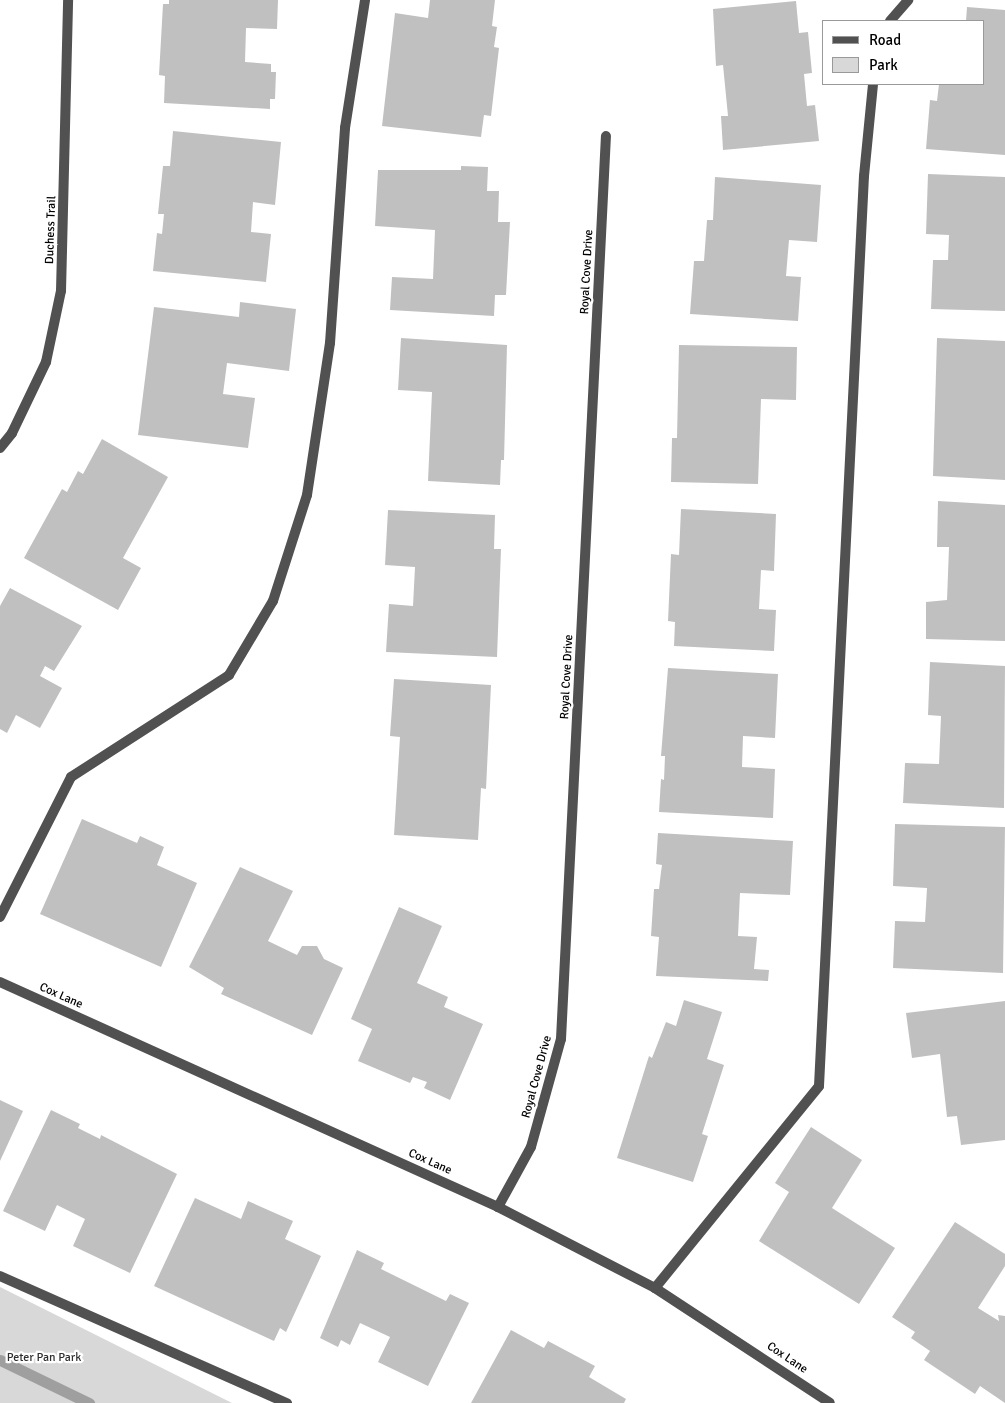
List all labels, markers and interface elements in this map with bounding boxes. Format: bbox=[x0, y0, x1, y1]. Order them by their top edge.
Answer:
legend bbox=[822, 20, 985, 85]
text: Road bbox=[869, 31, 901, 49]
text: Park bbox=[869, 56, 898, 74]
street label: Duchess Trail bbox=[43, 196, 59, 264]
street label: Royal Cove Drive bbox=[578, 229, 596, 315]
street label: Royal Cove Drive bbox=[558, 634, 576, 720]
street label: Cox Lane bbox=[37, 980, 85, 1012]
street label: Royal Cove Drive bbox=[519, 1034, 555, 1120]
street label: Cox Lane bbox=[406, 1146, 454, 1178]
street label: Cox Lane bbox=[764, 1339, 810, 1377]
park label: Peter Pan Park bbox=[7, 1351, 81, 1365]

